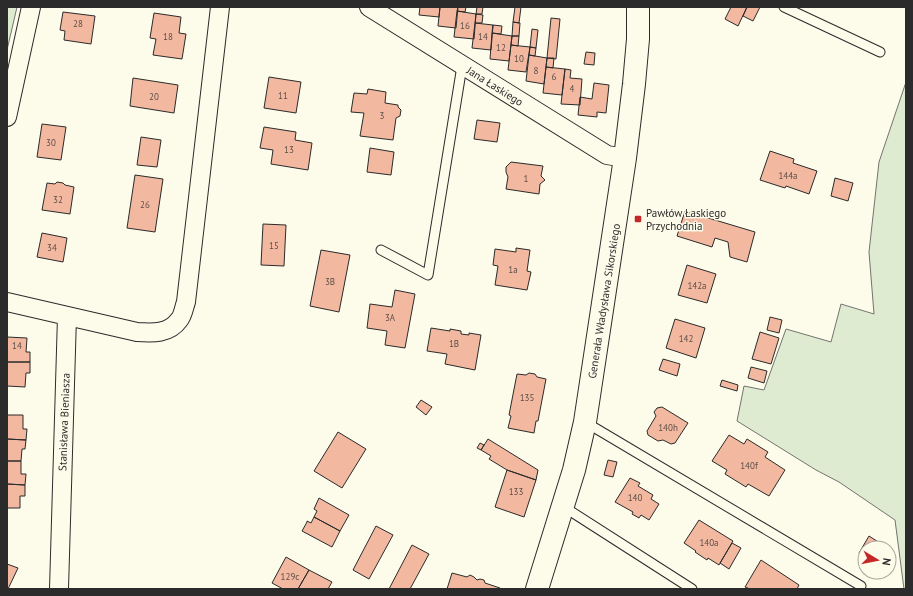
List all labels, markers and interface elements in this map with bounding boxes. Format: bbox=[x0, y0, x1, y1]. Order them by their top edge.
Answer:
house number: 28 bbox=[73, 18, 83, 29]
house number: 16 bbox=[460, 20, 470, 31]
house number: 18 bbox=[163, 31, 173, 42]
house number: 14 bbox=[478, 31, 488, 42]
house number: 12 bbox=[496, 42, 506, 53]
house number: 10 bbox=[514, 53, 524, 64]
street label: Jana Łaskiego bbox=[463, 63, 526, 109]
house number: 8 bbox=[534, 65, 539, 76]
house number: 6 bbox=[552, 71, 557, 82]
house number: 4 bbox=[570, 83, 575, 94]
house number: 11 bbox=[278, 90, 288, 101]
house number: 20 bbox=[149, 91, 159, 102]
house number: 3 bbox=[380, 110, 385, 121]
house number: 30 bbox=[46, 137, 56, 148]
house number: 13 bbox=[284, 144, 294, 155]
house number: 144a bbox=[778, 170, 798, 181]
house number: 1 bbox=[524, 173, 529, 184]
house number: 32 bbox=[53, 194, 63, 205]
house number: 26 bbox=[140, 199, 150, 210]
place label: Pawłów Łaskiego Przychodnia bbox=[646, 206, 726, 233]
marker: Pawłów Łaskiego Przychodnia bbox=[633, 214, 643, 224]
street label: Generała Władysława Sikorskiego bbox=[585, 222, 623, 380]
house number: 15 bbox=[269, 240, 279, 251]
house number: 34 bbox=[47, 242, 57, 253]
house number: 1a bbox=[508, 264, 518, 275]
house number: 3B bbox=[325, 276, 335, 287]
house number: 142a bbox=[687, 280, 707, 291]
house number: 3A bbox=[385, 312, 396, 323]
house number: 142 bbox=[679, 333, 693, 344]
house number: 1B bbox=[449, 338, 459, 349]
house number: 14 bbox=[12, 340, 22, 351]
street label: Stanisława Bieniasza bbox=[55, 373, 73, 471]
house number: 135 bbox=[520, 392, 534, 403]
house number: 140h bbox=[658, 422, 678, 433]
house number: 140f bbox=[740, 460, 759, 471]
house number: 133 bbox=[509, 486, 523, 497]
house number: 140 bbox=[628, 492, 642, 503]
house number: 140a bbox=[699, 537, 719, 548]
north arrow bbox=[857, 540, 897, 580]
text: N bbox=[879, 557, 894, 567]
house number: 129c bbox=[281, 571, 299, 582]

